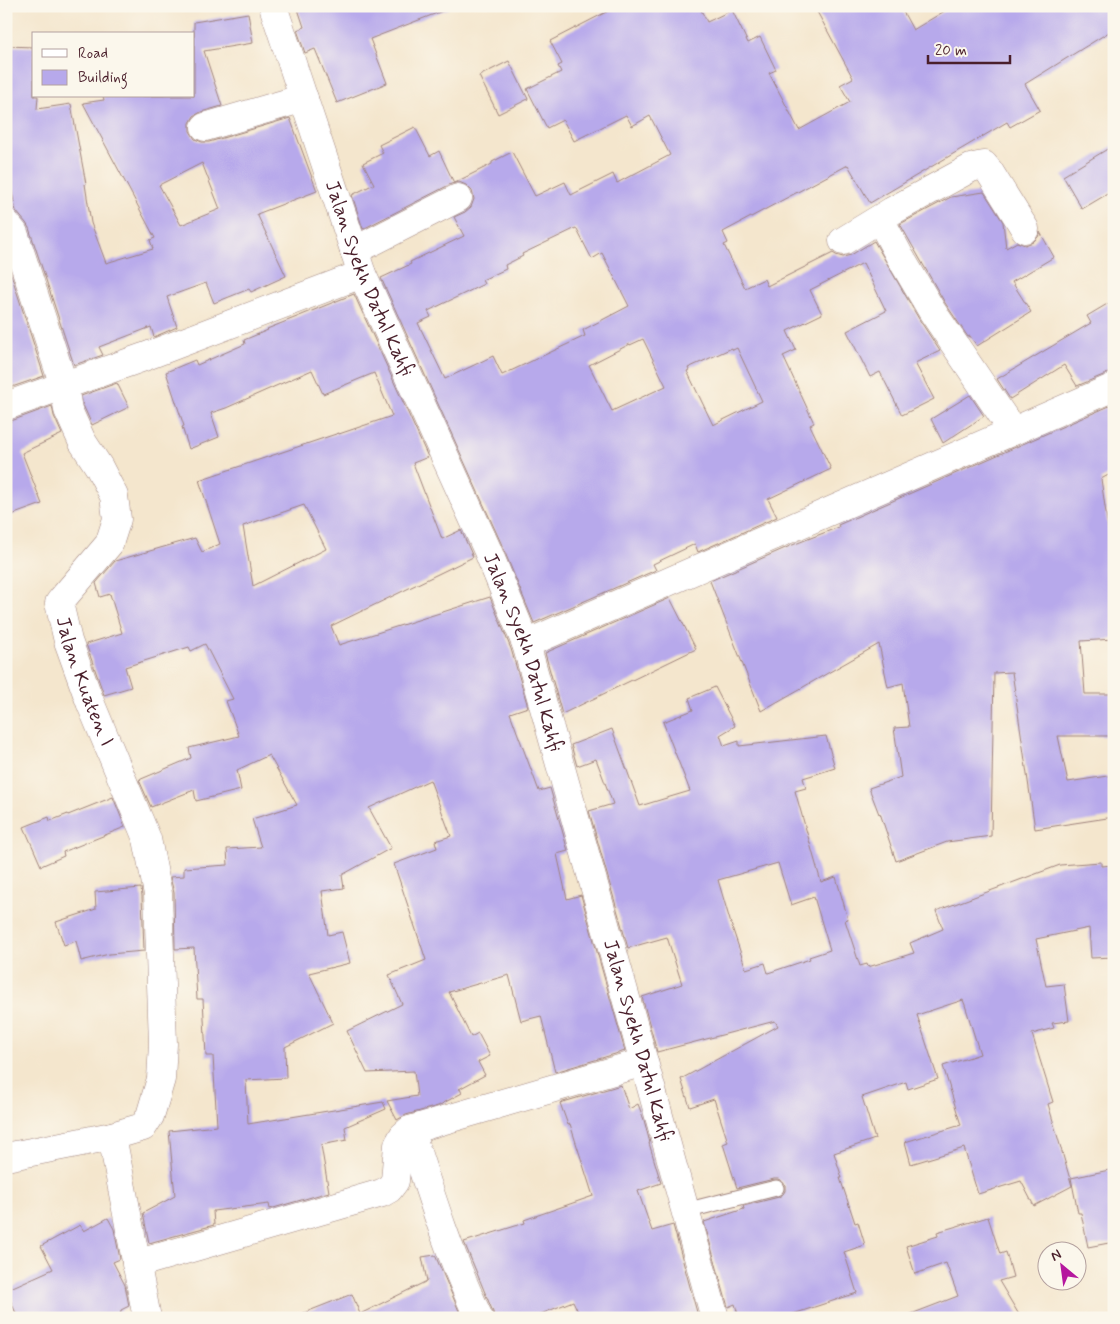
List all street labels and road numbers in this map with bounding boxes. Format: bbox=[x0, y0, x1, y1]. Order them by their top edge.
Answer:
street label: Jalan Syekh Datul Kahfi bbox=[318, 177, 420, 381]
street label: Jalan Syekh Datul Kahfi bbox=[476, 549, 569, 755]
street label: Jalan Kuaten I bbox=[49, 614, 120, 750]
street label: Jalan Syekh Datul Kahfi bbox=[597, 936, 679, 1145]

